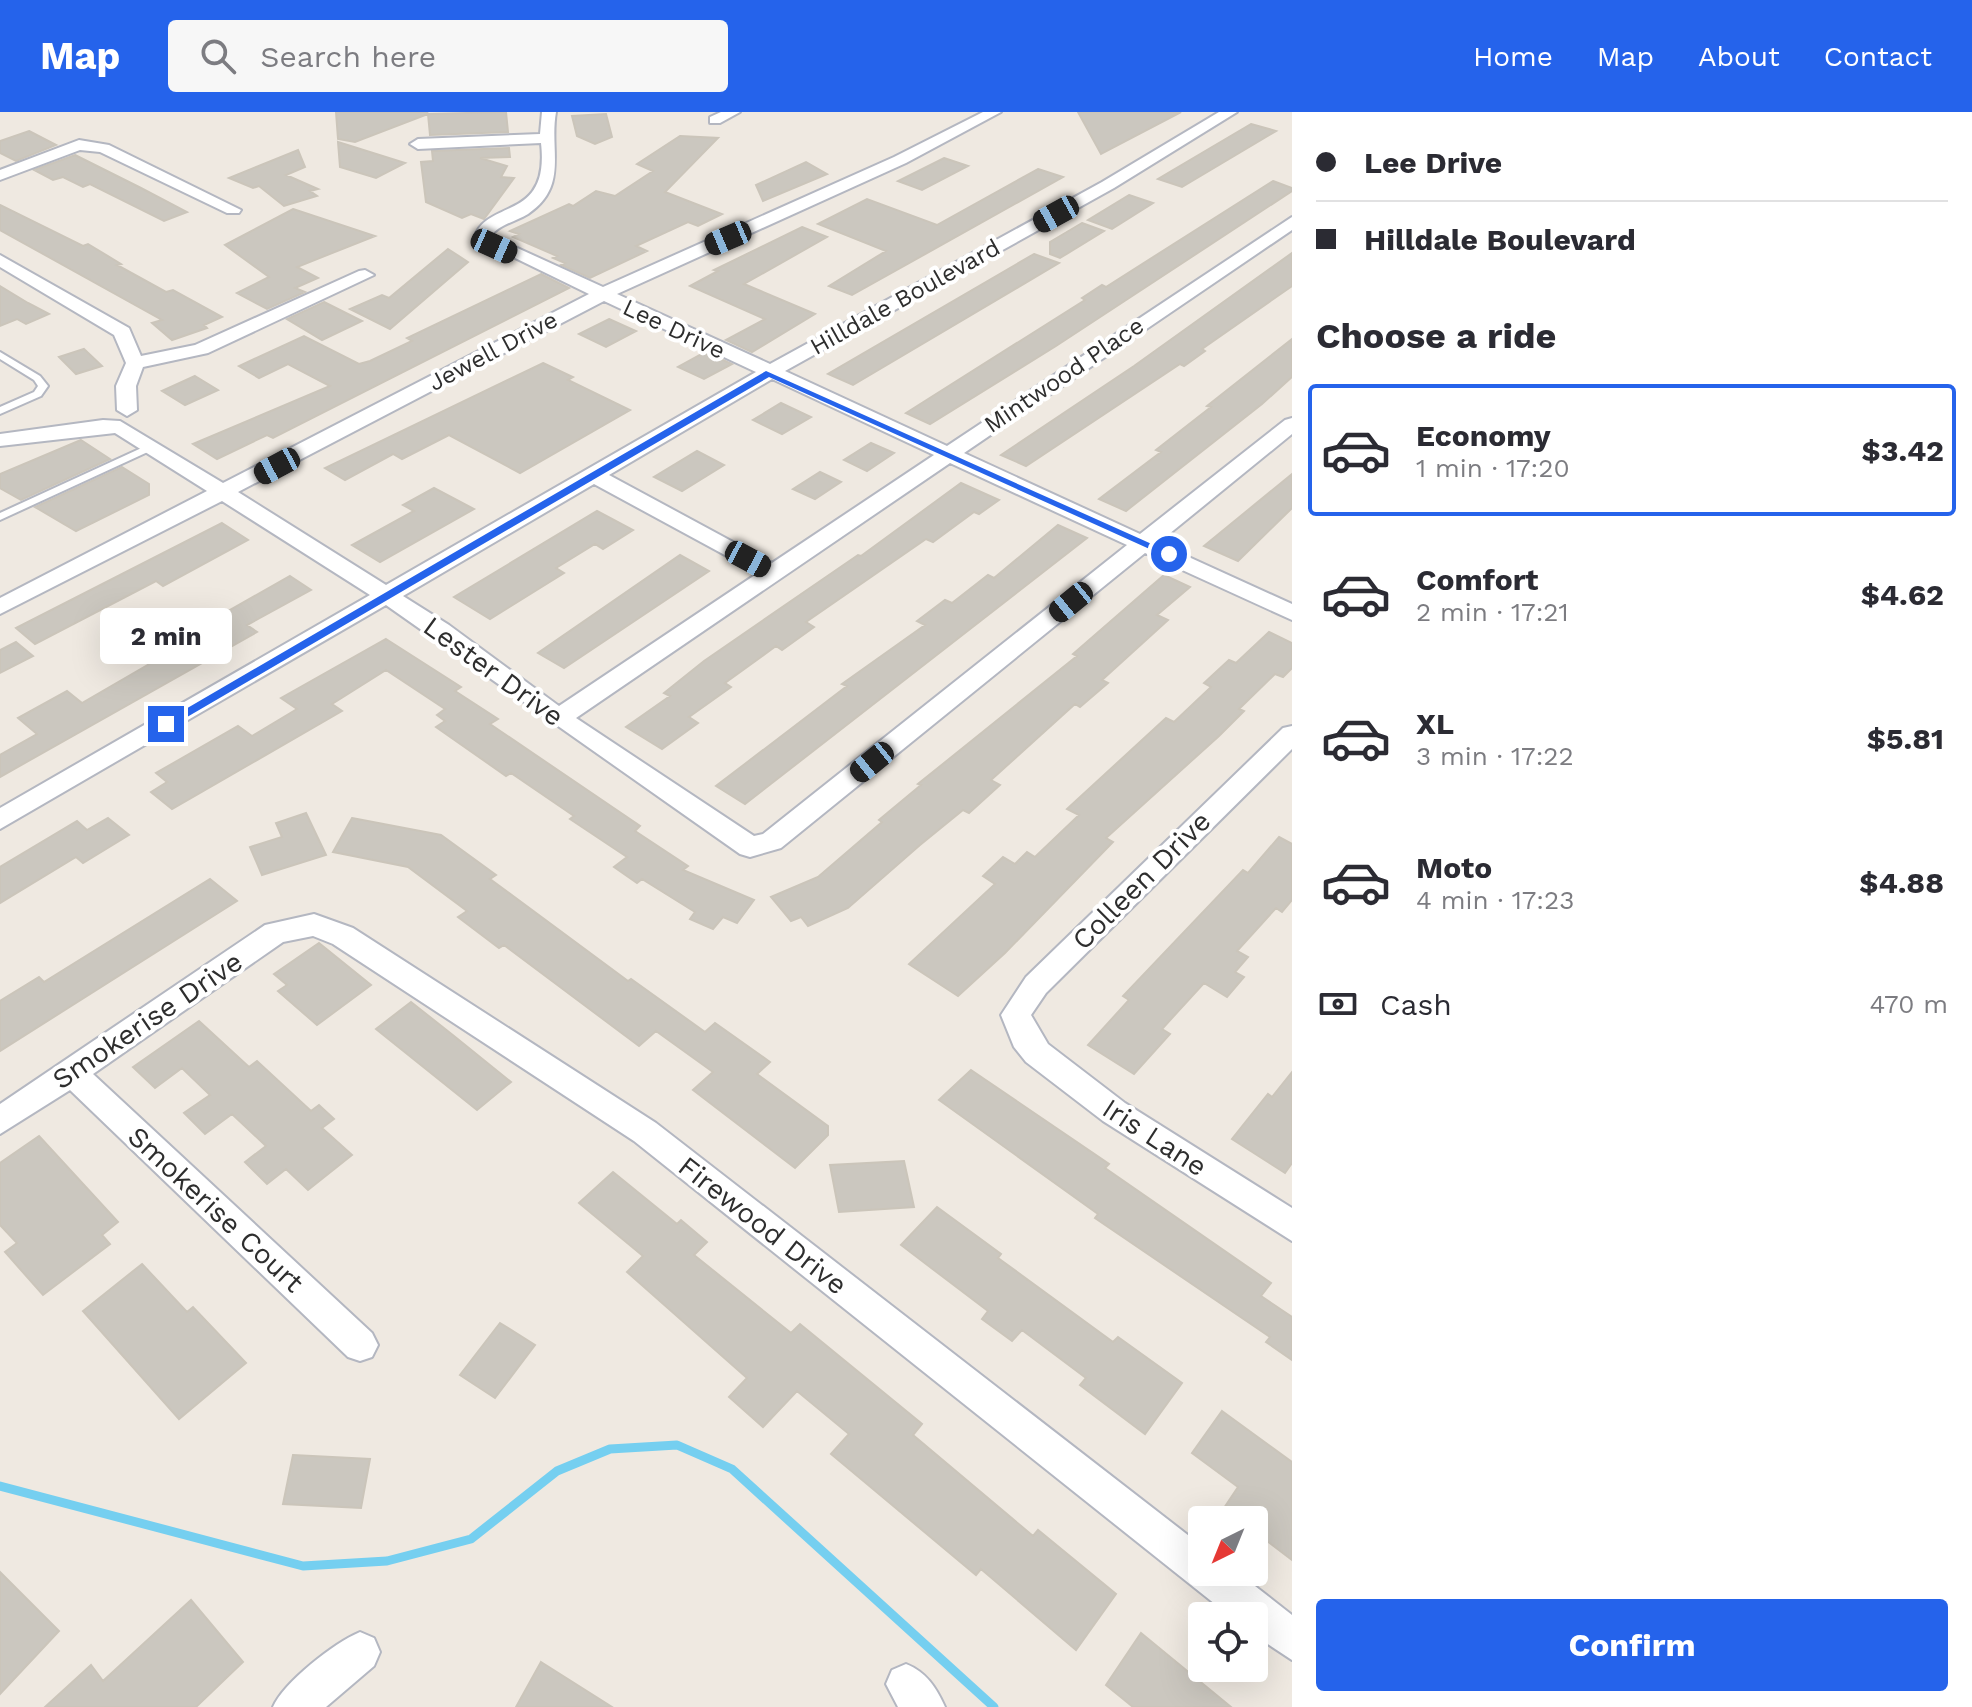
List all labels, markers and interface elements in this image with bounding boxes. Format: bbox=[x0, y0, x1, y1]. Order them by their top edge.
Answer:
search box bbox=[168, 20, 728, 92]
text: Map bbox=[40, 34, 120, 78]
icon: search bbox=[196, 34, 240, 78]
text: Search here bbox=[260, 39, 436, 74]
text: Home bbox=[1473, 40, 1553, 73]
text: Map bbox=[1597, 40, 1654, 73]
text: About bbox=[1698, 40, 1780, 73]
text: Contact bbox=[1824, 40, 1932, 73]
text: Lee Drive bbox=[1364, 145, 1502, 180]
car bbox=[1029, 192, 1083, 236]
car bbox=[701, 218, 755, 258]
text: Hilldale Boulevard bbox=[1364, 222, 1636, 257]
car bbox=[467, 225, 521, 267]
street label: Hilldale Boulevard bbox=[805, 233, 1005, 361]
street label: Lee Drive bbox=[618, 293, 730, 365]
street label: Jewell Drive bbox=[424, 305, 562, 397]
street label: Mintwood Place bbox=[979, 311, 1149, 439]
text: Choose a ride bbox=[1316, 315, 1556, 357]
icon: car bbox=[1320, 414, 1392, 486]
text: Economy bbox=[1416, 418, 1551, 453]
text: $3.42 bbox=[1862, 433, 1944, 468]
car bbox=[250, 444, 304, 488]
text: 1 min · 17:20 bbox=[1416, 453, 1570, 483]
route start bbox=[1151, 536, 1187, 572]
car bbox=[721, 537, 775, 581]
icon: car bbox=[1320, 558, 1392, 630]
text: Comfort bbox=[1416, 562, 1538, 597]
text: $4.62 bbox=[1861, 577, 1944, 612]
car bbox=[1045, 578, 1097, 626]
text: 2 min · 17:21 bbox=[1416, 597, 1569, 627]
callout: 2 min bbox=[100, 608, 232, 664]
street label: Lester Drive bbox=[417, 610, 570, 733]
text: 2 min bbox=[130, 621, 202, 651]
icon: car bbox=[1320, 702, 1392, 774]
route end bbox=[148, 706, 184, 742]
text: XL bbox=[1416, 706, 1454, 741]
text: $5.81 bbox=[1867, 721, 1944, 756]
car bbox=[846, 738, 898, 786]
text: 3 min · 17:22 bbox=[1416, 741, 1574, 771]
street label: Colleen Drive bbox=[1065, 804, 1217, 956]
icon: car bbox=[1320, 846, 1392, 918]
text: Moto bbox=[1416, 850, 1492, 885]
text: $4.88 bbox=[1859, 865, 1944, 900]
text: 4 min · 17:23 bbox=[1416, 885, 1574, 915]
street label: Smokerise Drive bbox=[46, 945, 248, 1096]
icon: cash bbox=[1316, 982, 1360, 1026]
text: Cash bbox=[1380, 987, 1452, 1022]
text: 470 m bbox=[1870, 989, 1948, 1019]
street label: Iris Lane bbox=[1097, 1092, 1213, 1183]
street label: Smokerise Court bbox=[121, 1120, 310, 1299]
street label: Firewood Drive bbox=[672, 1149, 853, 1301]
north arrow bbox=[1188, 1506, 1268, 1586]
map controls bbox=[1188, 1506, 1268, 1682]
button: Confirm bbox=[1316, 1599, 1948, 1691]
button: locate bbox=[1188, 1602, 1268, 1682]

